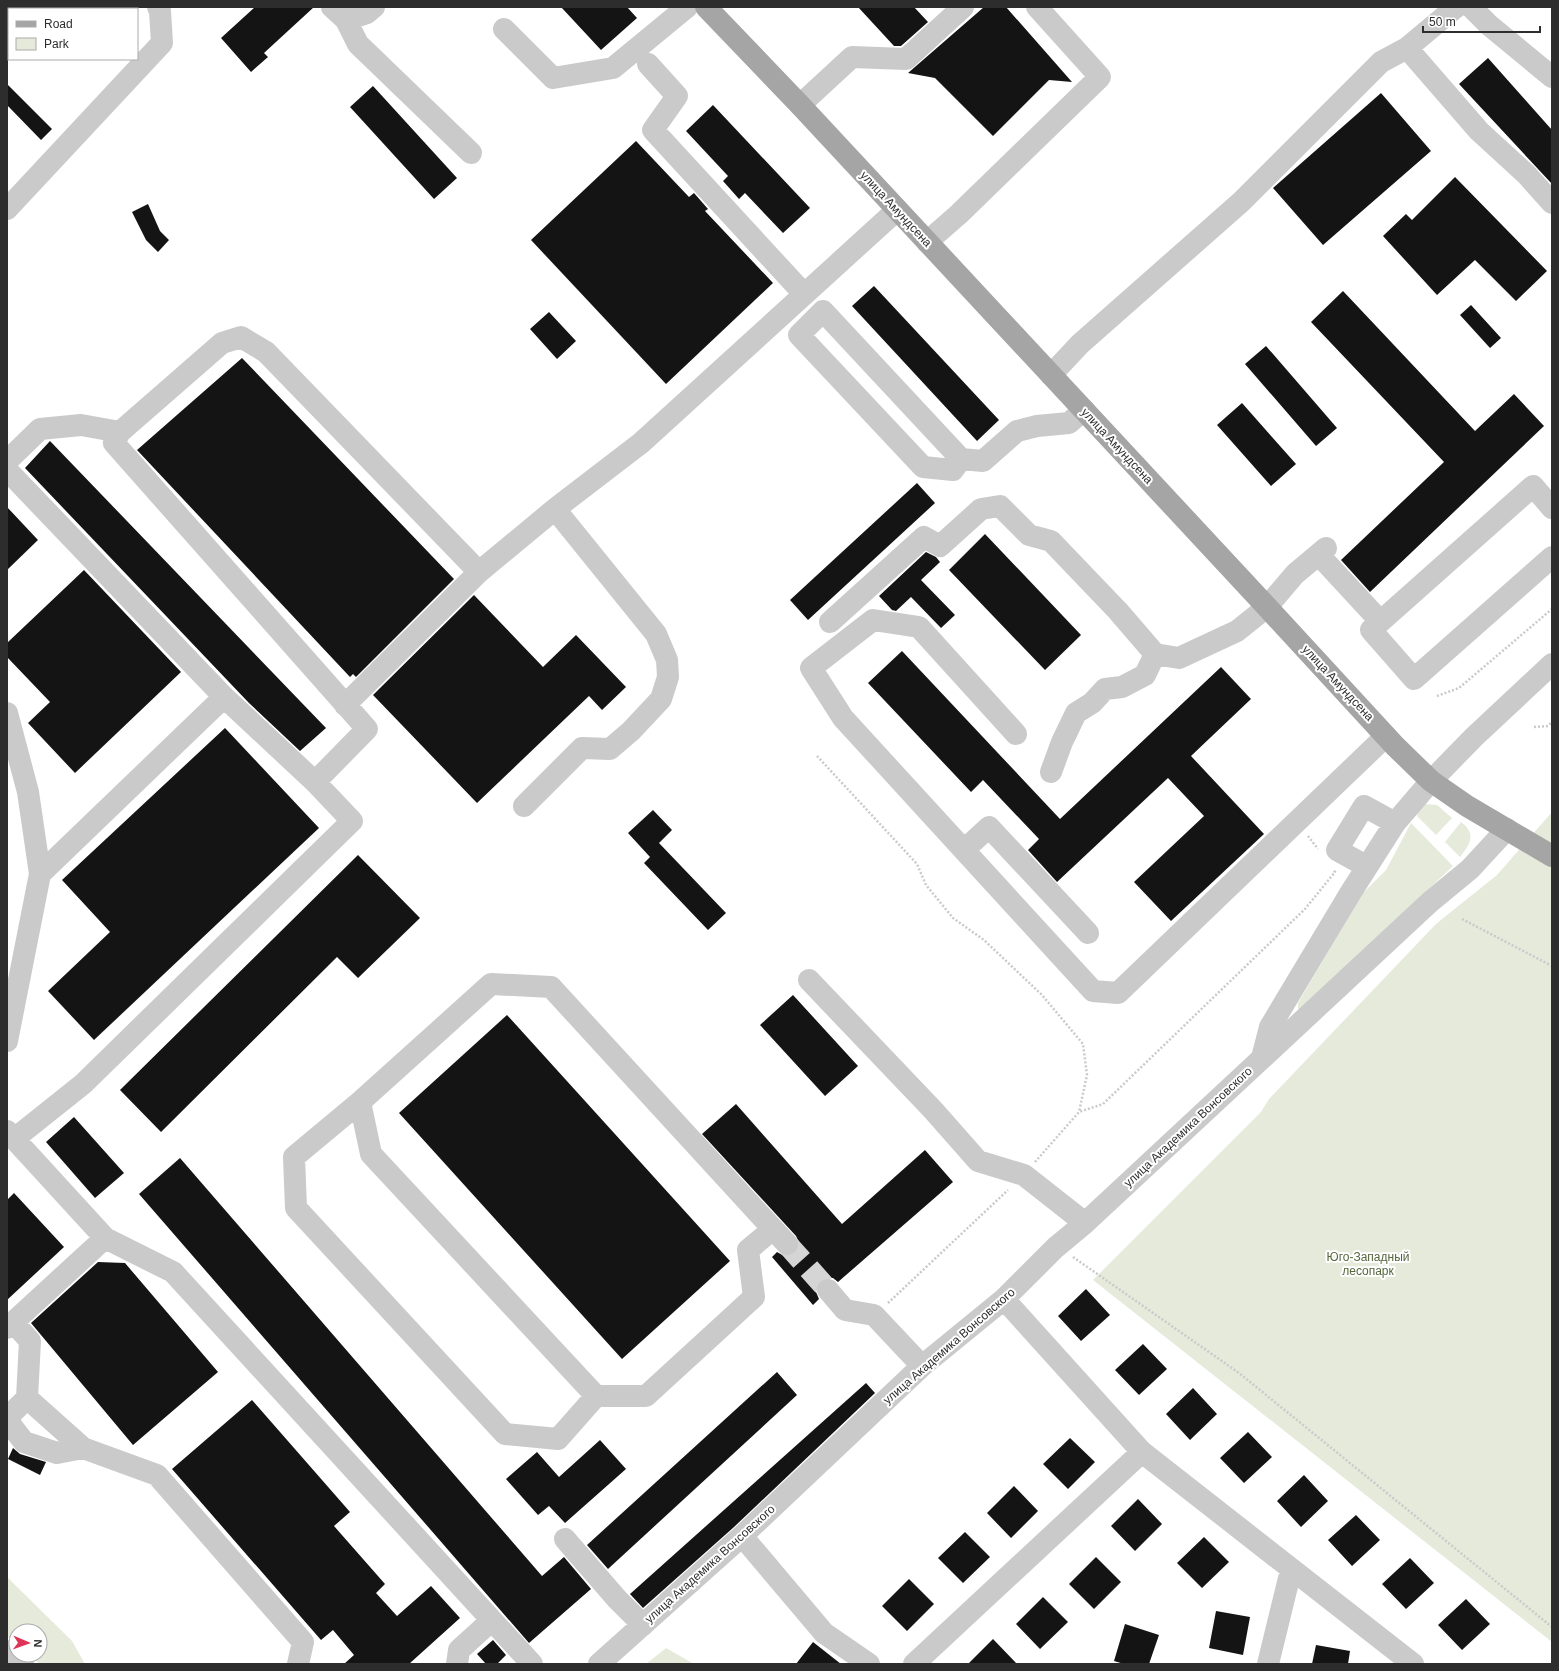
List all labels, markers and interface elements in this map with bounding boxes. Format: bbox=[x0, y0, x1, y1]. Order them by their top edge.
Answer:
legend bbox=[8, 8, 138, 60]
scale bar bbox=[1423, 8, 1540, 34]
text: 50 m bbox=[1429, 15, 1456, 29]
text: Road bbox=[44, 17, 73, 31]
text: Park bbox=[44, 37, 70, 51]
street label: улица Амундсена bbox=[857, 168, 935, 250]
street label: улица Амундсена bbox=[1078, 405, 1156, 487]
street label: улица Амундсена bbox=[1299, 642, 1377, 724]
street label: улица Академика Вонсовского bbox=[1121, 1064, 1255, 1190]
park label: Юго-Западный лесопарк bbox=[1327, 1250, 1409, 1278]
street label: улица Академика Вонсовского bbox=[880, 1285, 1018, 1407]
street label: улица Академика Вонсовского bbox=[642, 1502, 778, 1626]
north arrow bbox=[8, 1623, 48, 1663]
text: N bbox=[32, 1639, 44, 1648]

